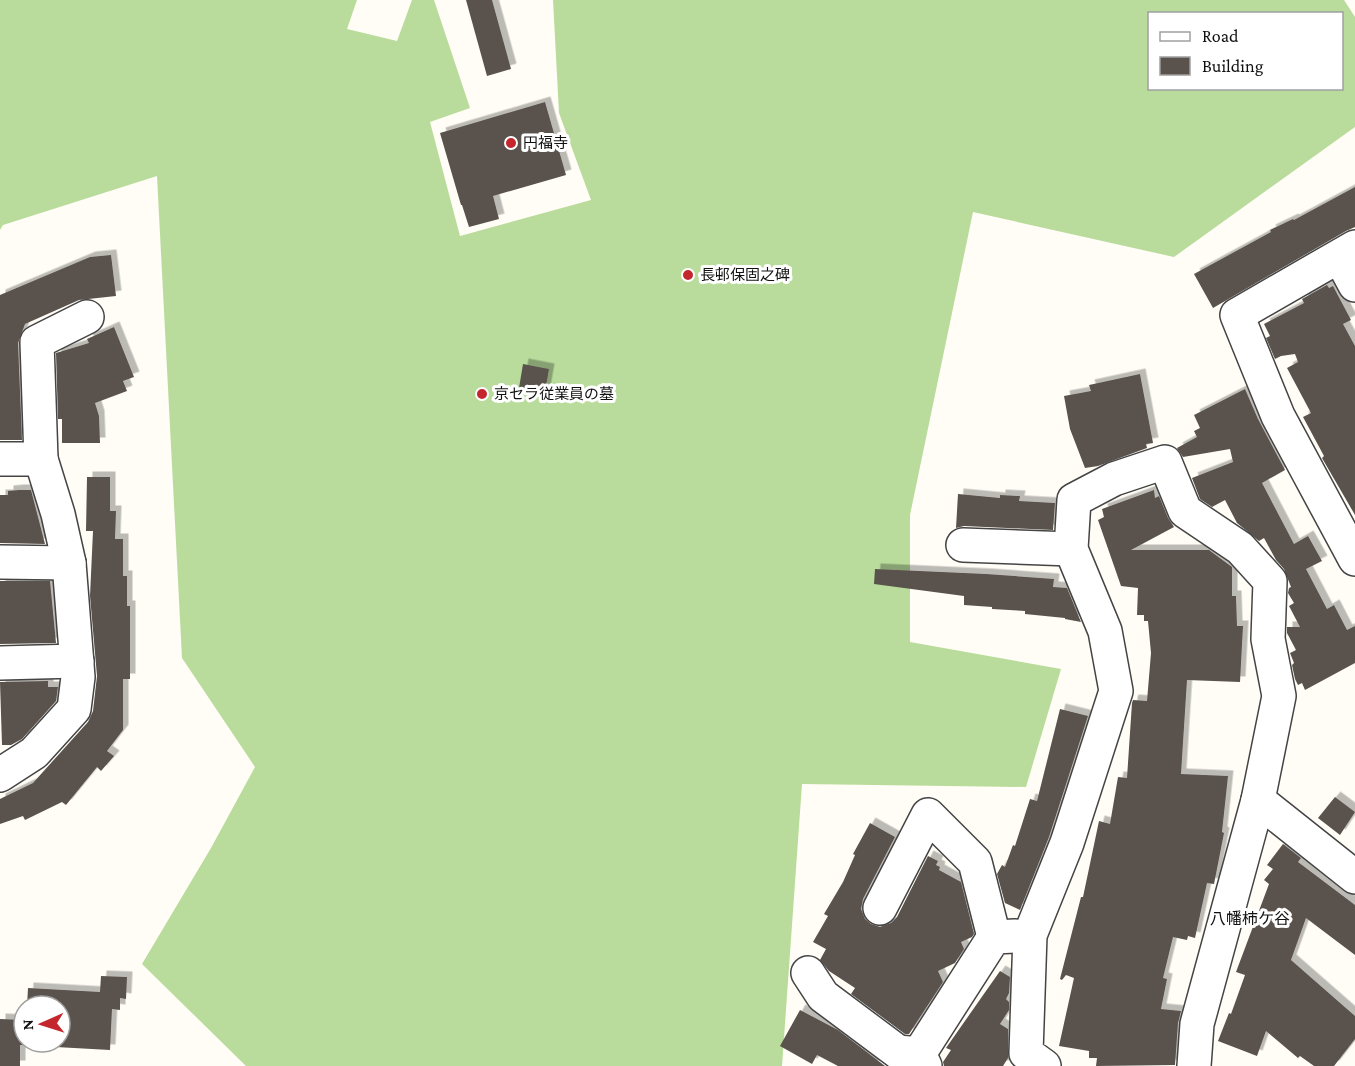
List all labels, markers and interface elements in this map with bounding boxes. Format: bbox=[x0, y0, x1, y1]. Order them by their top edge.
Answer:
legend bbox=[1148, 12, 1343, 90]
text: Road bbox=[1202, 26, 1239, 46]
text: Building bbox=[1202, 56, 1264, 76]
place label: 円福寺 bbox=[523, 135, 568, 151]
marker: 円福寺 bbox=[504, 136, 518, 150]
place label: 長邨保固之碑 bbox=[700, 267, 790, 283]
marker: 長邨保固之碑 bbox=[681, 268, 695, 282]
place label: 京セラ従業員の墓 bbox=[494, 386, 614, 402]
marker: 京セラ従業員の墓 bbox=[475, 387, 489, 401]
district label: 八幡柿ケ谷 bbox=[1210, 910, 1290, 927]
north arrow bbox=[12, 994, 72, 1054]
text: N bbox=[19, 1019, 36, 1031]

